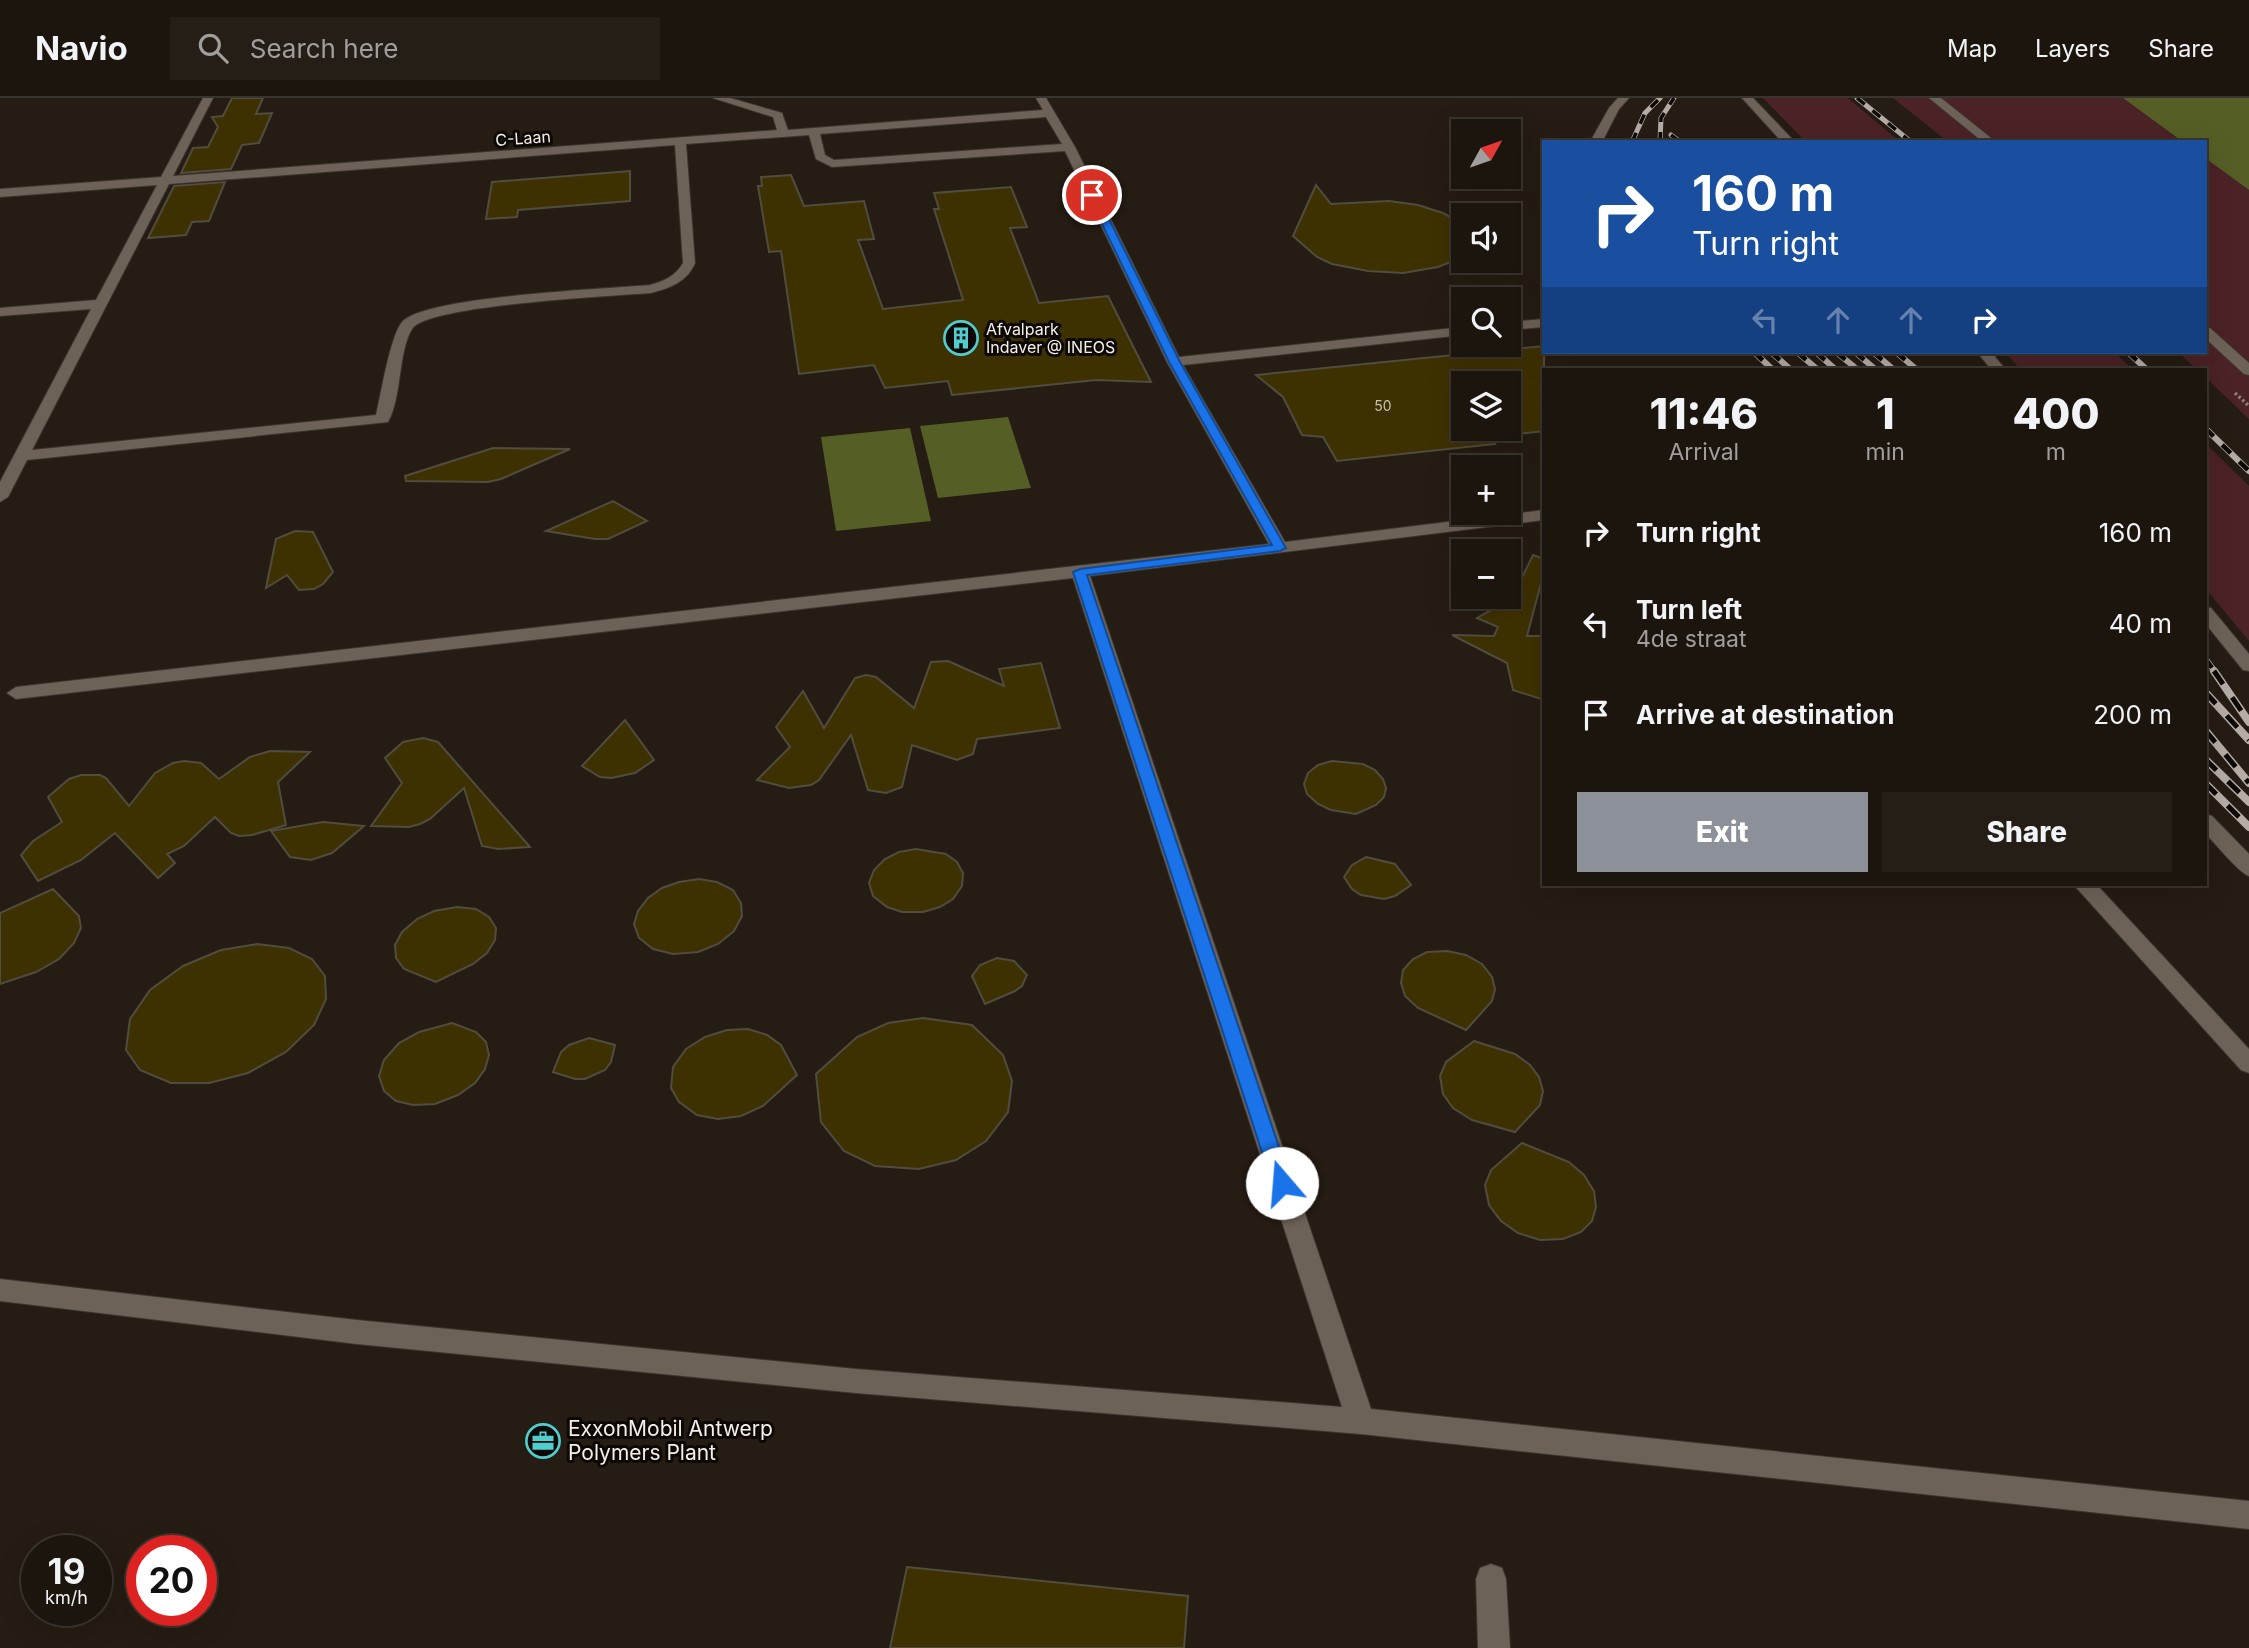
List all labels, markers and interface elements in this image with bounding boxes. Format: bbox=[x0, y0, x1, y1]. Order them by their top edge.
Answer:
search box bbox=[170, 17, 660, 80]
text: Navio bbox=[35, 28, 128, 68]
icon: search bbox=[194, 29, 232, 67]
text: Search here bbox=[250, 33, 398, 64]
text: Map bbox=[1947, 34, 1997, 63]
text: Layers bbox=[2035, 34, 2110, 63]
text: Share bbox=[2148, 34, 2214, 63]
north arrow bbox=[1451, 119, 1521, 189]
map controls bbox=[1451, 119, 1521, 609]
street label: C-Laan bbox=[495, 126, 551, 150]
text: 160 m bbox=[1692, 164, 1834, 223]
pin bbox=[1062, 165, 1122, 225]
icon: right bbox=[1577, 168, 1668, 259]
icon: arrive bbox=[1073, 176, 1111, 214]
button: sound bbox=[1451, 203, 1521, 273]
text: Turn right bbox=[1692, 224, 1839, 263]
button: search bbox=[1451, 287, 1521, 357]
icon: left bbox=[1746, 301, 1784, 339]
icon: ahead bbox=[1819, 301, 1857, 339]
icon: ahead bbox=[1892, 301, 1930, 339]
icon: right bbox=[1965, 301, 2003, 339]
building icon: Afvalpark Indaver @ INEOS bbox=[942, 319, 980, 357]
place label: Afvalpark Indaver @ INEOS bbox=[986, 319, 1115, 357]
button: layers bbox=[1451, 371, 1521, 441]
text: 11:46 bbox=[1650, 388, 1758, 439]
text: 1 bbox=[1876, 388, 1895, 439]
text: 400 bbox=[2012, 388, 2099, 439]
house number: 50 bbox=[1374, 397, 1392, 414]
text: Arrival bbox=[1668, 438, 1739, 466]
text: min bbox=[1866, 438, 1905, 466]
text: m bbox=[2046, 438, 2066, 466]
button: + bbox=[1451, 455, 1521, 525]
icon: right bbox=[1577, 514, 1615, 552]
text: Turn right bbox=[1636, 517, 1761, 548]
text: 160 m bbox=[2099, 517, 2172, 548]
button: − bbox=[1451, 539, 1521, 609]
text: Turn left bbox=[1636, 594, 1742, 625]
icon: left bbox=[1577, 605, 1615, 643]
text: 40 m bbox=[2109, 608, 2172, 639]
text: 4de straat bbox=[1636, 625, 1747, 653]
icon: arrive bbox=[1577, 696, 1615, 734]
text: Arrive at destination bbox=[1636, 699, 1895, 730]
text: 200 m bbox=[2093, 699, 2172, 730]
button: Exit bbox=[1577, 792, 1868, 872]
button: Share bbox=[1882, 792, 2172, 872]
position arrow bbox=[1245, 1146, 1319, 1220]
place label: ExxonMobil Antwerp Polymers Plant bbox=[568, 1416, 773, 1465]
office icon: ExxonMobil Antwerp Polymers Plant bbox=[524, 1422, 562, 1460]
speed limit sign: 20 bbox=[126, 1535, 217, 1626]
text: 19 bbox=[48, 1550, 85, 1592]
text: km/h bbox=[45, 1587, 88, 1608]

